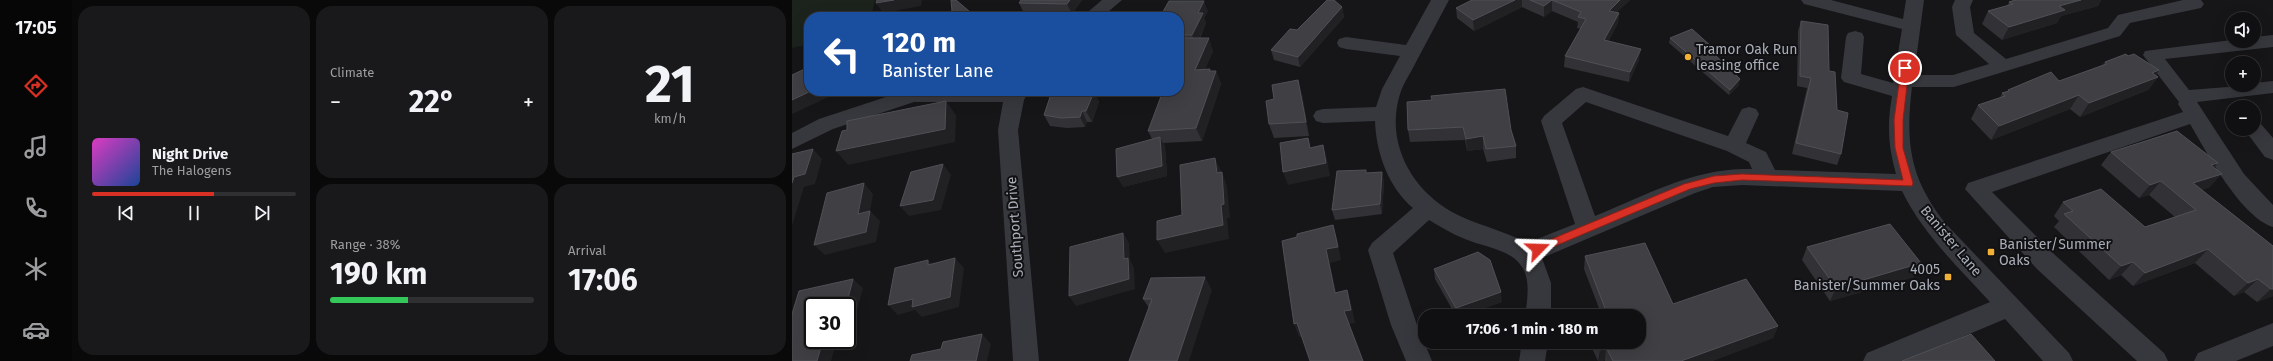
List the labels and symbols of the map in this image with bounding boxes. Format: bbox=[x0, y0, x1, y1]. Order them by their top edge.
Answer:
place label: Tramor Oak Run leasing office bbox=[1696, 41, 1798, 74]
pin bbox=[1888, 51, 1922, 85]
marker: Tramor Oak Run leasing office bbox=[1683, 52, 1693, 62]
street label: Southport Drive bbox=[1003, 176, 1027, 278]
street label: Banister Lane bbox=[1917, 202, 1985, 280]
position arrow bbox=[1517, 228, 1559, 270]
place label: Banister/Summer Oaks bbox=[1999, 236, 2112, 269]
marker: Banister/Summer Oaks bbox=[1986, 247, 1996, 257]
place label: 4005 Banister/Summer Oaks bbox=[1794, 261, 1940, 294]
marker: 4005 Banister/Summer Oaks bbox=[1943, 272, 1953, 282]
speed limit sign: 30 bbox=[804, 297, 856, 349]

